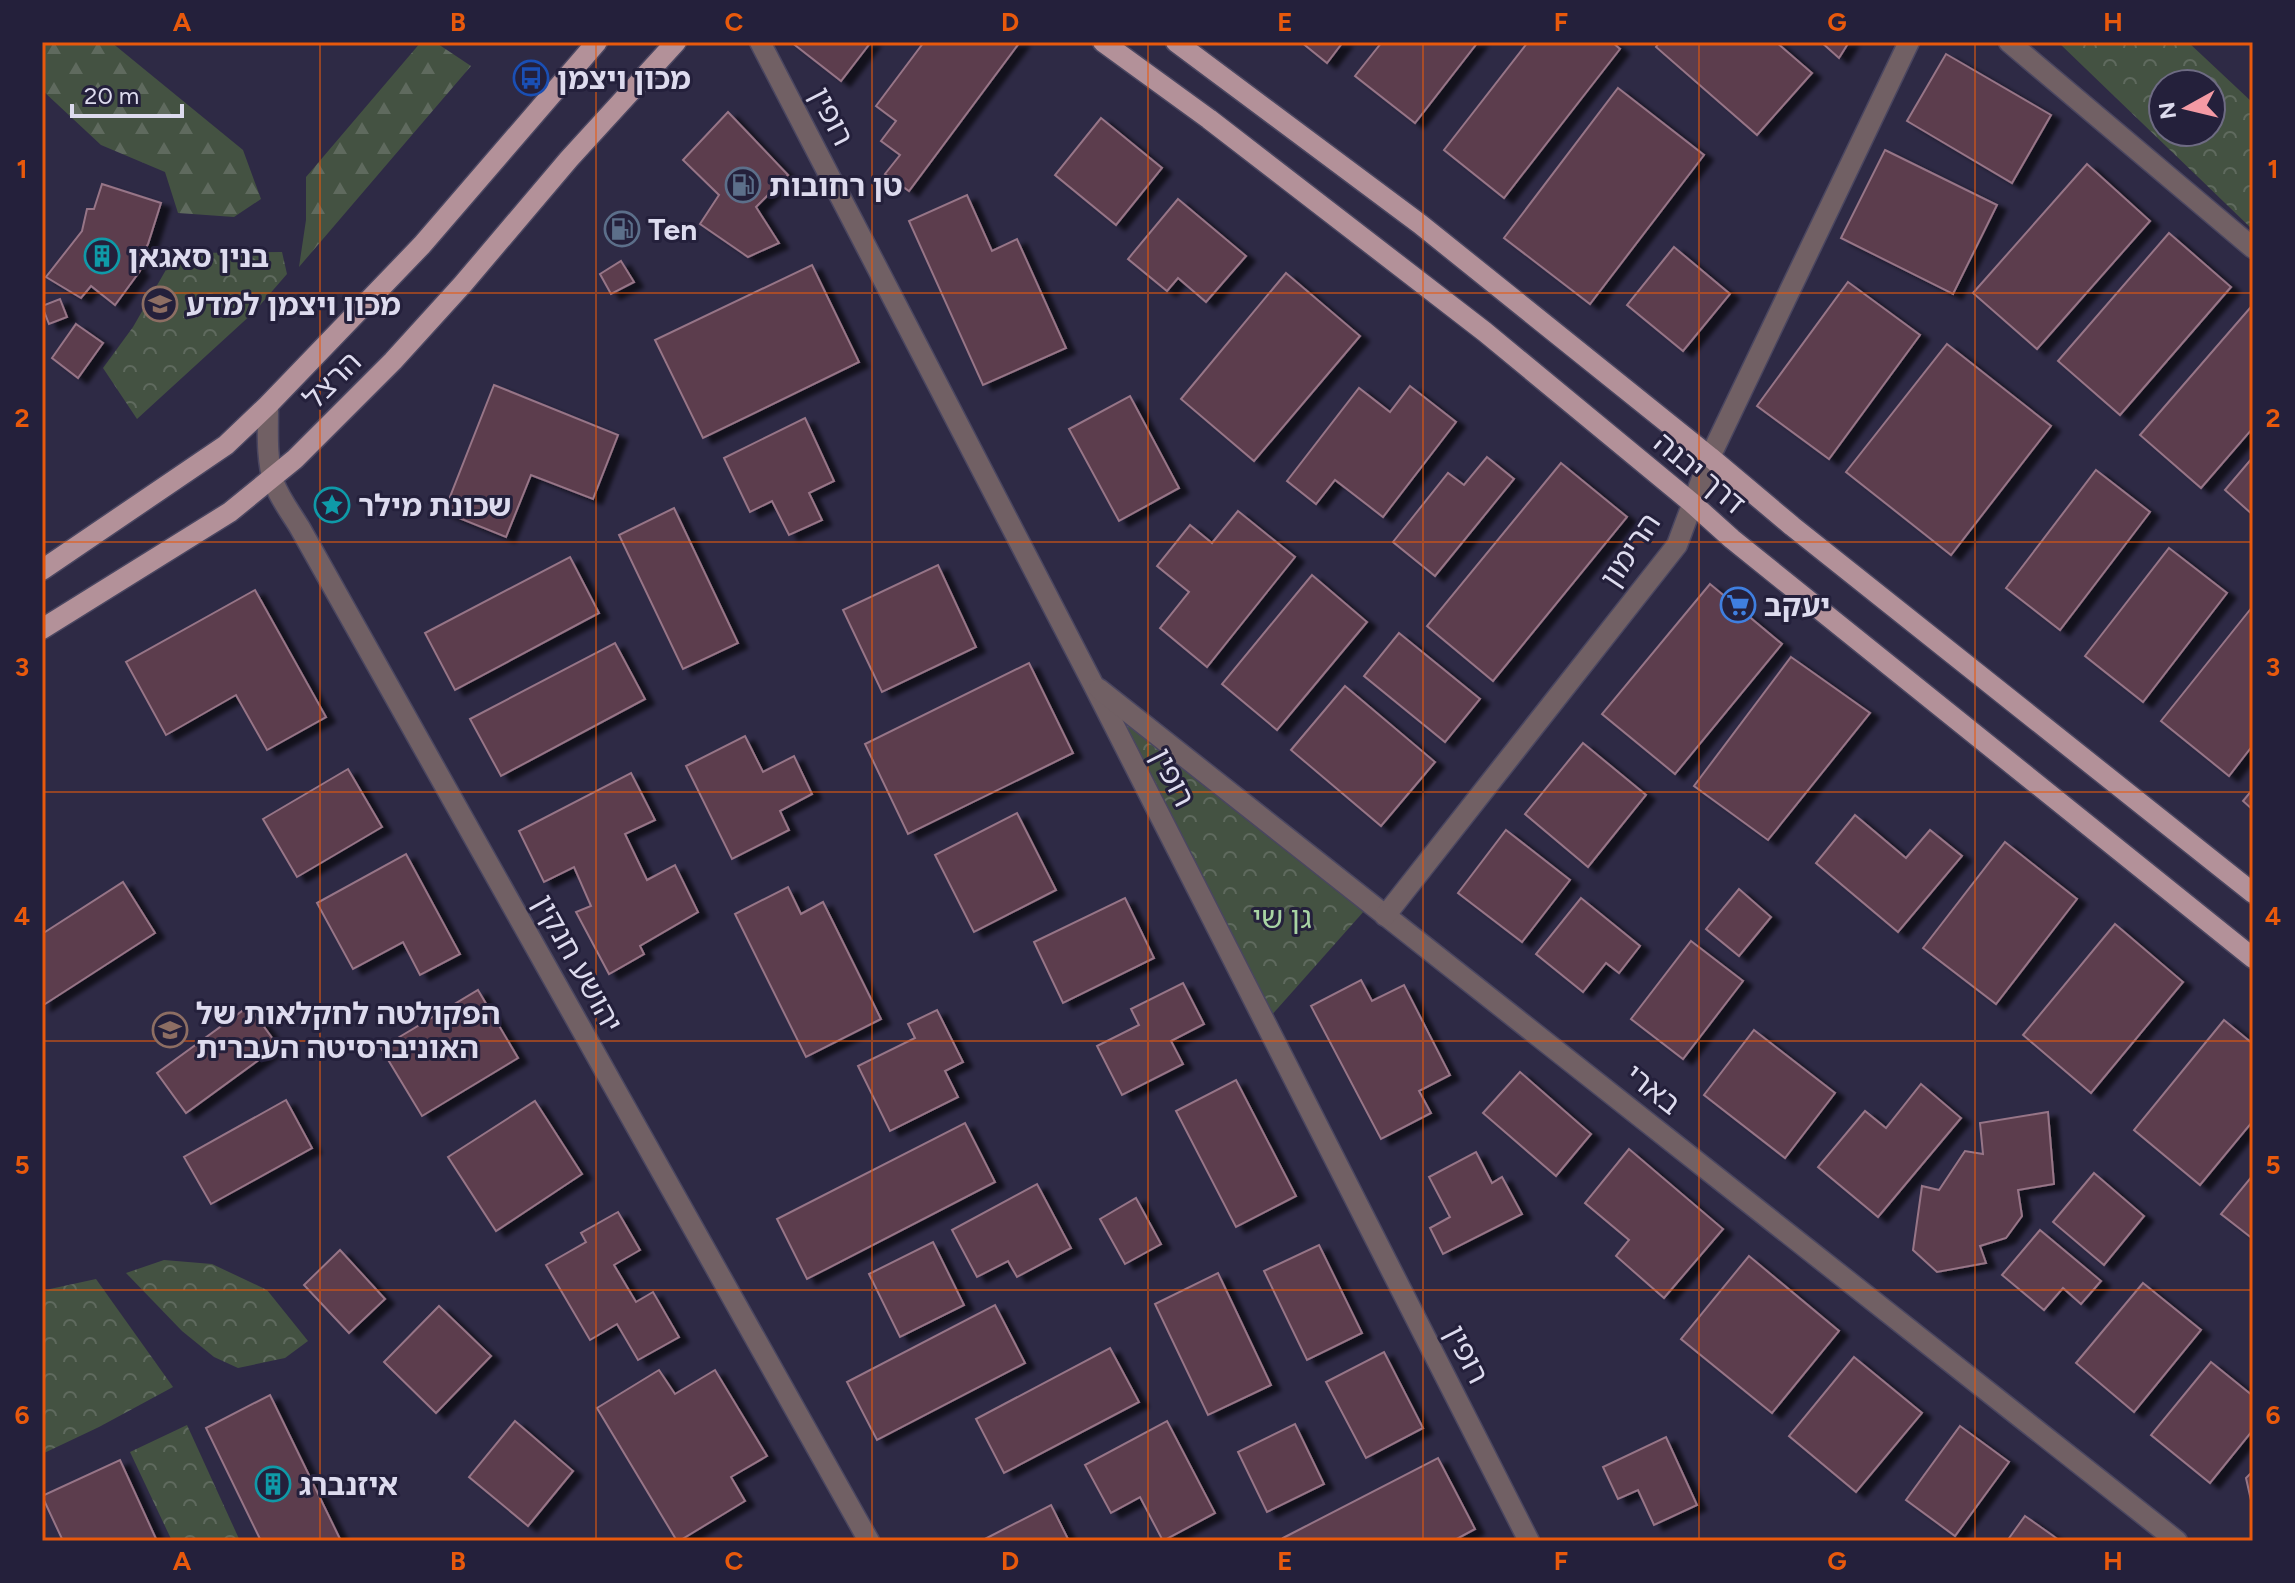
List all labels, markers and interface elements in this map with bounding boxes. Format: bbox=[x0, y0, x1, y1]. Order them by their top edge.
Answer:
text: A bbox=[173, 6, 192, 38]
text: B bbox=[450, 6, 466, 38]
text: C bbox=[725, 6, 744, 38]
text: D bbox=[1001, 6, 1019, 38]
text: E bbox=[1277, 6, 1293, 38]
text: F bbox=[1554, 6, 1568, 38]
text: G bbox=[1827, 6, 1847, 38]
text: H bbox=[2103, 6, 2123, 38]
bus stop icon: מכון ויצמן bbox=[512, 59, 550, 97]
place label: מכון ויצמן bbox=[557, 60, 691, 97]
scale bar bbox=[72, 68, 182, 118]
north arrow bbox=[2147, 68, 2227, 148]
street label: רופין bbox=[802, 80, 862, 152]
text: 20 m bbox=[84, 81, 139, 110]
text: N bbox=[2153, 100, 2182, 121]
text: 1 bbox=[17, 153, 27, 185]
text: 1 bbox=[2268, 153, 2278, 185]
fuel station icon: טן רחובות bbox=[724, 166, 762, 204]
place label: טן רחובות bbox=[769, 167, 903, 204]
fuel station icon: Ten bbox=[603, 210, 641, 248]
place label: Ten bbox=[648, 211, 697, 248]
building icon: בנין סאגאן bbox=[83, 237, 121, 275]
place label: בנין סאגאן bbox=[128, 238, 269, 275]
school or university icon: מכון ויצמן למדע bbox=[141, 285, 179, 323]
place label: מכון ויצמן למדע bbox=[186, 286, 401, 323]
street label: הרצל bbox=[295, 343, 369, 417]
text: 2 bbox=[14, 402, 30, 434]
text: 2 bbox=[2265, 402, 2281, 434]
street label: דרך יבנה bbox=[1647, 424, 1753, 522]
place icon: שכונת מילר bbox=[313, 486, 351, 524]
place label: שכונת מילר bbox=[358, 487, 512, 524]
street label: הרימון bbox=[1592, 506, 1668, 594]
supermarket icon: יעקב bbox=[1719, 586, 1757, 624]
place label: יעקב bbox=[1764, 587, 1830, 624]
text: 3 bbox=[15, 651, 29, 683]
text: 3 bbox=[2266, 651, 2280, 683]
street label: רופין bbox=[1143, 741, 1203, 813]
street label: יהושע חנקין bbox=[525, 888, 631, 1038]
park label: גן שי bbox=[1252, 899, 1312, 936]
text: 4 bbox=[14, 900, 30, 932]
text: 4 bbox=[2265, 900, 2281, 932]
place label: הפקולטה לחקלאות של האוניברסיטה העברית bbox=[196, 995, 501, 1066]
school or university icon: הפקולטה לחקלאות של האוניברסיטה העברית bbox=[151, 1011, 189, 1049]
street label: בארי bbox=[1618, 1056, 1688, 1122]
text: 5 bbox=[14, 1149, 30, 1181]
text: 5 bbox=[2265, 1149, 2281, 1181]
street label: רופין bbox=[1437, 1318, 1497, 1390]
text: 6 bbox=[14, 1399, 30, 1431]
text: 6 bbox=[2265, 1399, 2281, 1431]
building icon: איזנברג bbox=[254, 1465, 292, 1503]
place label: איזנברג bbox=[299, 1466, 398, 1503]
text: A bbox=[173, 1545, 192, 1577]
text: B bbox=[450, 1545, 466, 1577]
text: C bbox=[725, 1545, 744, 1577]
text: D bbox=[1001, 1545, 1019, 1577]
text: E bbox=[1277, 1545, 1293, 1577]
text: F bbox=[1554, 1545, 1568, 1577]
text: G bbox=[1827, 1545, 1847, 1577]
text: H bbox=[2103, 1545, 2123, 1577]

